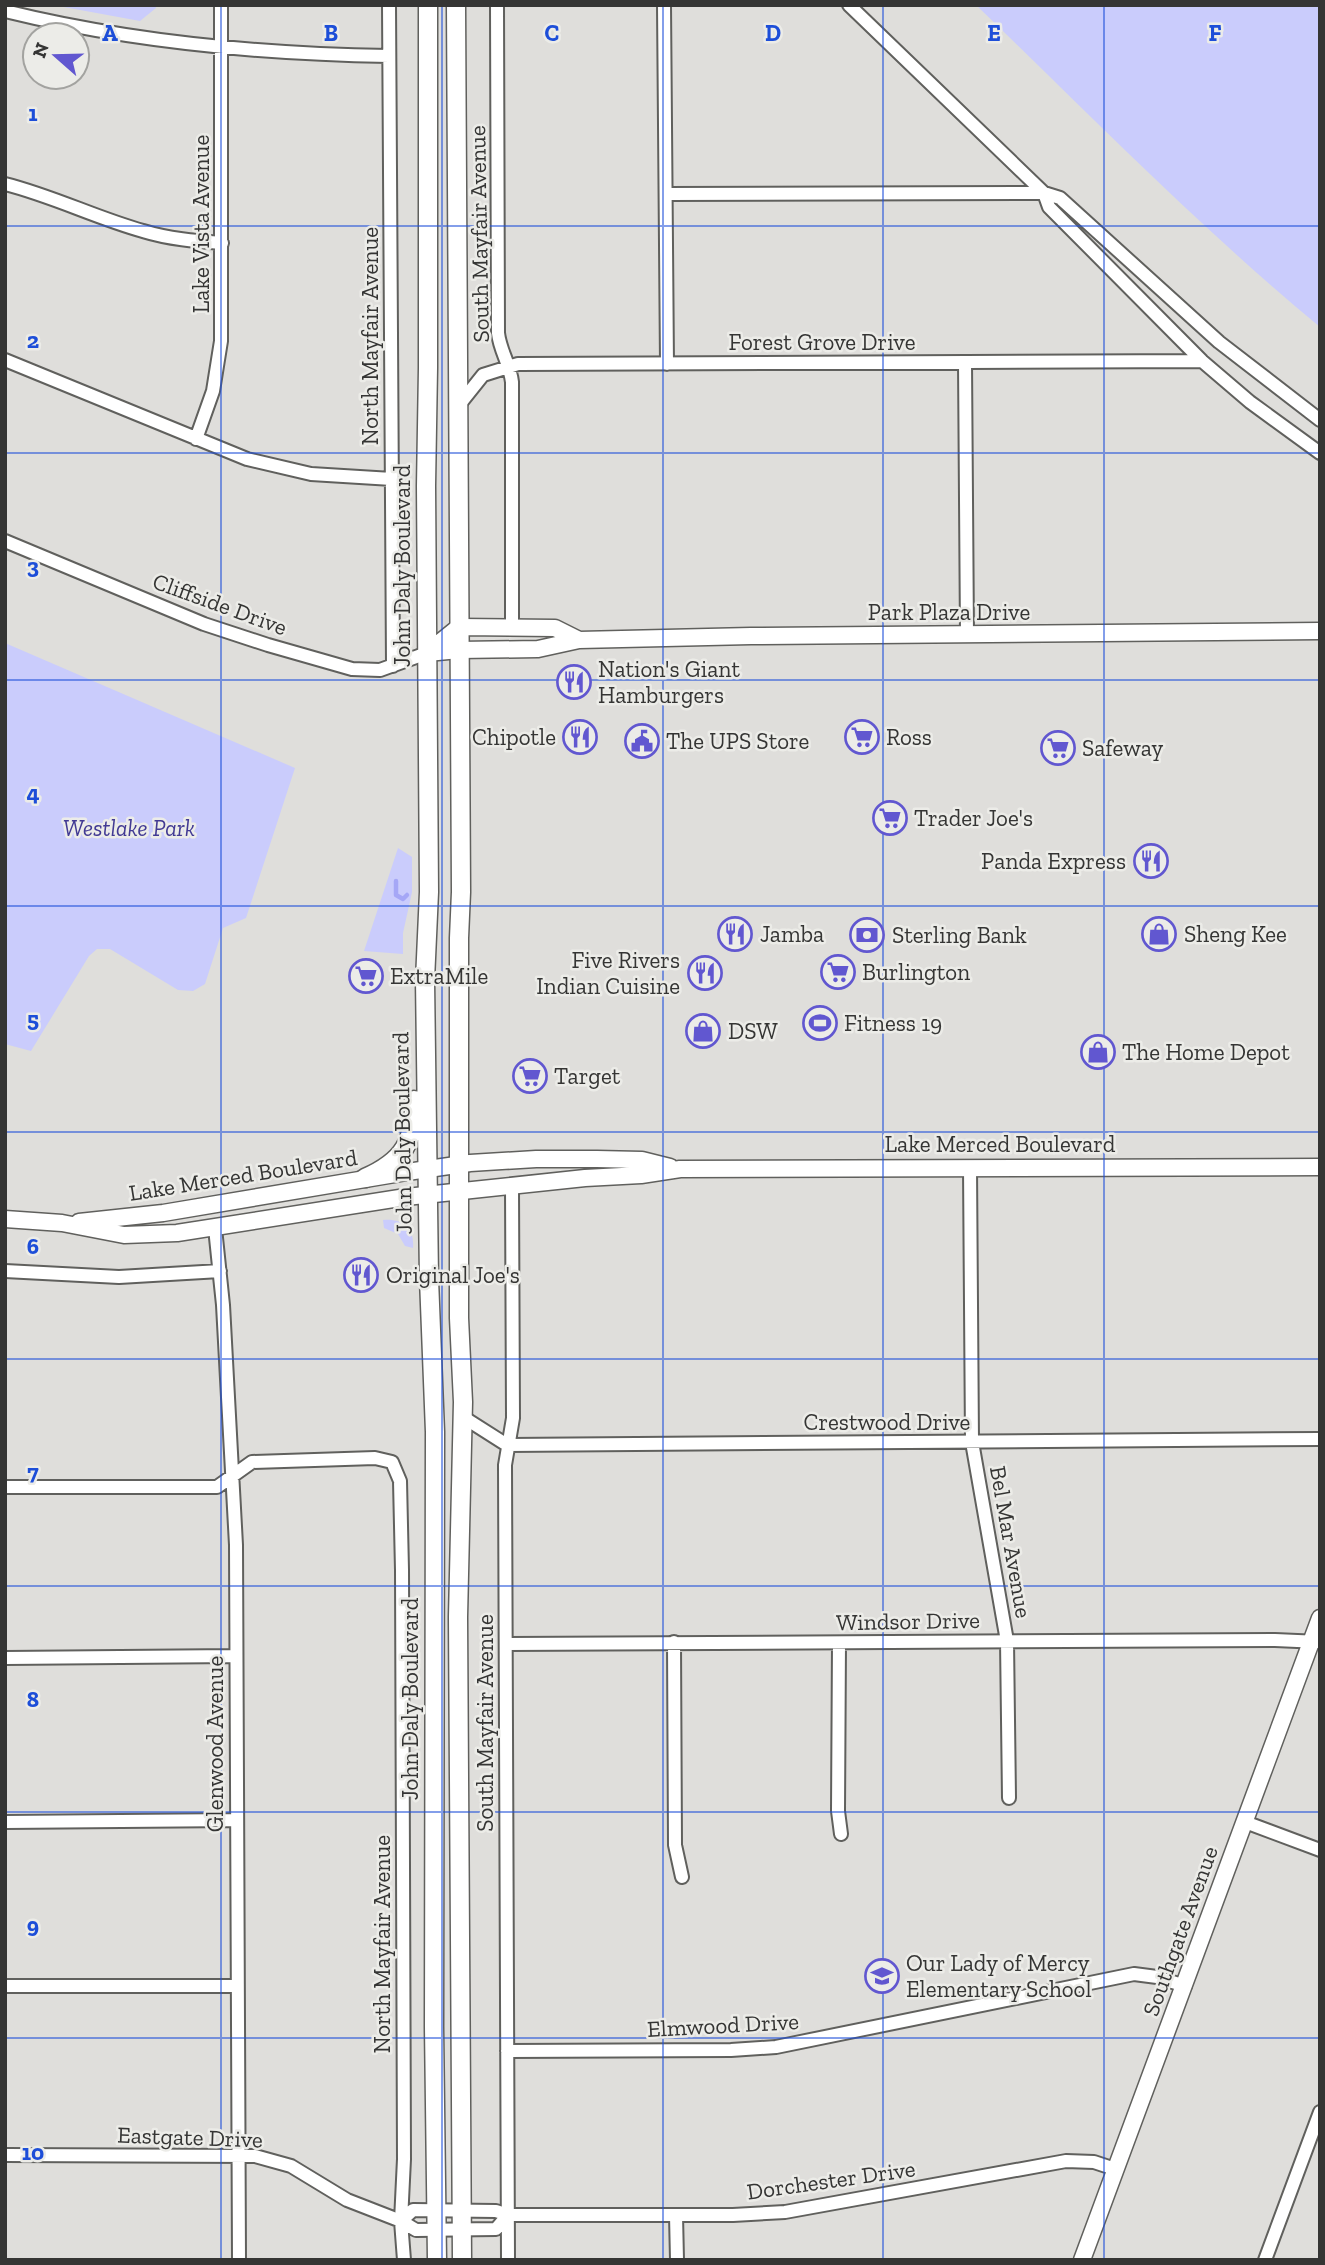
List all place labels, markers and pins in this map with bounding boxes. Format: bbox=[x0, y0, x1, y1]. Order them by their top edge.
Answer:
place label: Nation's Giant Hamburgers bbox=[598, 655, 740, 709]
restaurant icon: Nation's Giant Hamburgers bbox=[555, 663, 593, 701]
restaurant icon: Chipotle bbox=[561, 718, 599, 756]
supermarket icon: Ross bbox=[843, 718, 881, 756]
public building icon: The UPS Store bbox=[623, 722, 661, 760]
place label: Chipotle bbox=[472, 723, 556, 751]
place label: Ross bbox=[886, 723, 932, 751]
place label: The UPS Store bbox=[666, 727, 809, 755]
supermarket icon: Safeway bbox=[1039, 729, 1077, 767]
place label: Safeway bbox=[1082, 734, 1163, 762]
supermarket icon: Trader Joe's bbox=[871, 799, 909, 837]
place label: Trader Joe's bbox=[914, 804, 1033, 832]
restaurant icon: Panda Express bbox=[1132, 842, 1170, 880]
place label: Panda Express bbox=[981, 847, 1126, 875]
restaurant icon: Jamba bbox=[716, 915, 754, 953]
shop icon: Sheng Kee bbox=[1140, 915, 1178, 953]
bank icon: Sterling Bank bbox=[848, 916, 886, 954]
place label: Jamba bbox=[760, 920, 824, 948]
place label: Sheng Kee bbox=[1184, 920, 1287, 948]
place label: Sterling Bank bbox=[892, 921, 1027, 949]
place label: Five Rivers Indian Cuisine bbox=[536, 946, 680, 1000]
supermarket icon: Burlington bbox=[819, 953, 857, 991]
restaurant icon: Five Rivers Indian Cuisine bbox=[686, 954, 724, 992]
supermarket icon: ExtraMile bbox=[347, 957, 385, 995]
place label: Burlington bbox=[862, 958, 970, 986]
place label: ExtraMile bbox=[390, 962, 488, 990]
sports icon: Fitness 19 bbox=[801, 1004, 839, 1042]
place label: Fitness 19 bbox=[844, 1009, 942, 1037]
shop icon: DSW bbox=[684, 1012, 722, 1050]
place label: DSW bbox=[728, 1017, 778, 1045]
shop icon: The Home Depot bbox=[1079, 1033, 1117, 1071]
place label: The Home Depot bbox=[1122, 1038, 1290, 1066]
supermarket icon: Target bbox=[511, 1057, 549, 1095]
place label: Target bbox=[554, 1062, 621, 1090]
restaurant icon: Original Joe's bbox=[342, 1256, 380, 1294]
place label: Original Joe's bbox=[386, 1261, 520, 1289]
place label: Our Lady of Mercy Elementary School bbox=[906, 1949, 1092, 2003]
school or university icon: Our Lady of Mercy Elementary School bbox=[863, 1957, 901, 1995]

